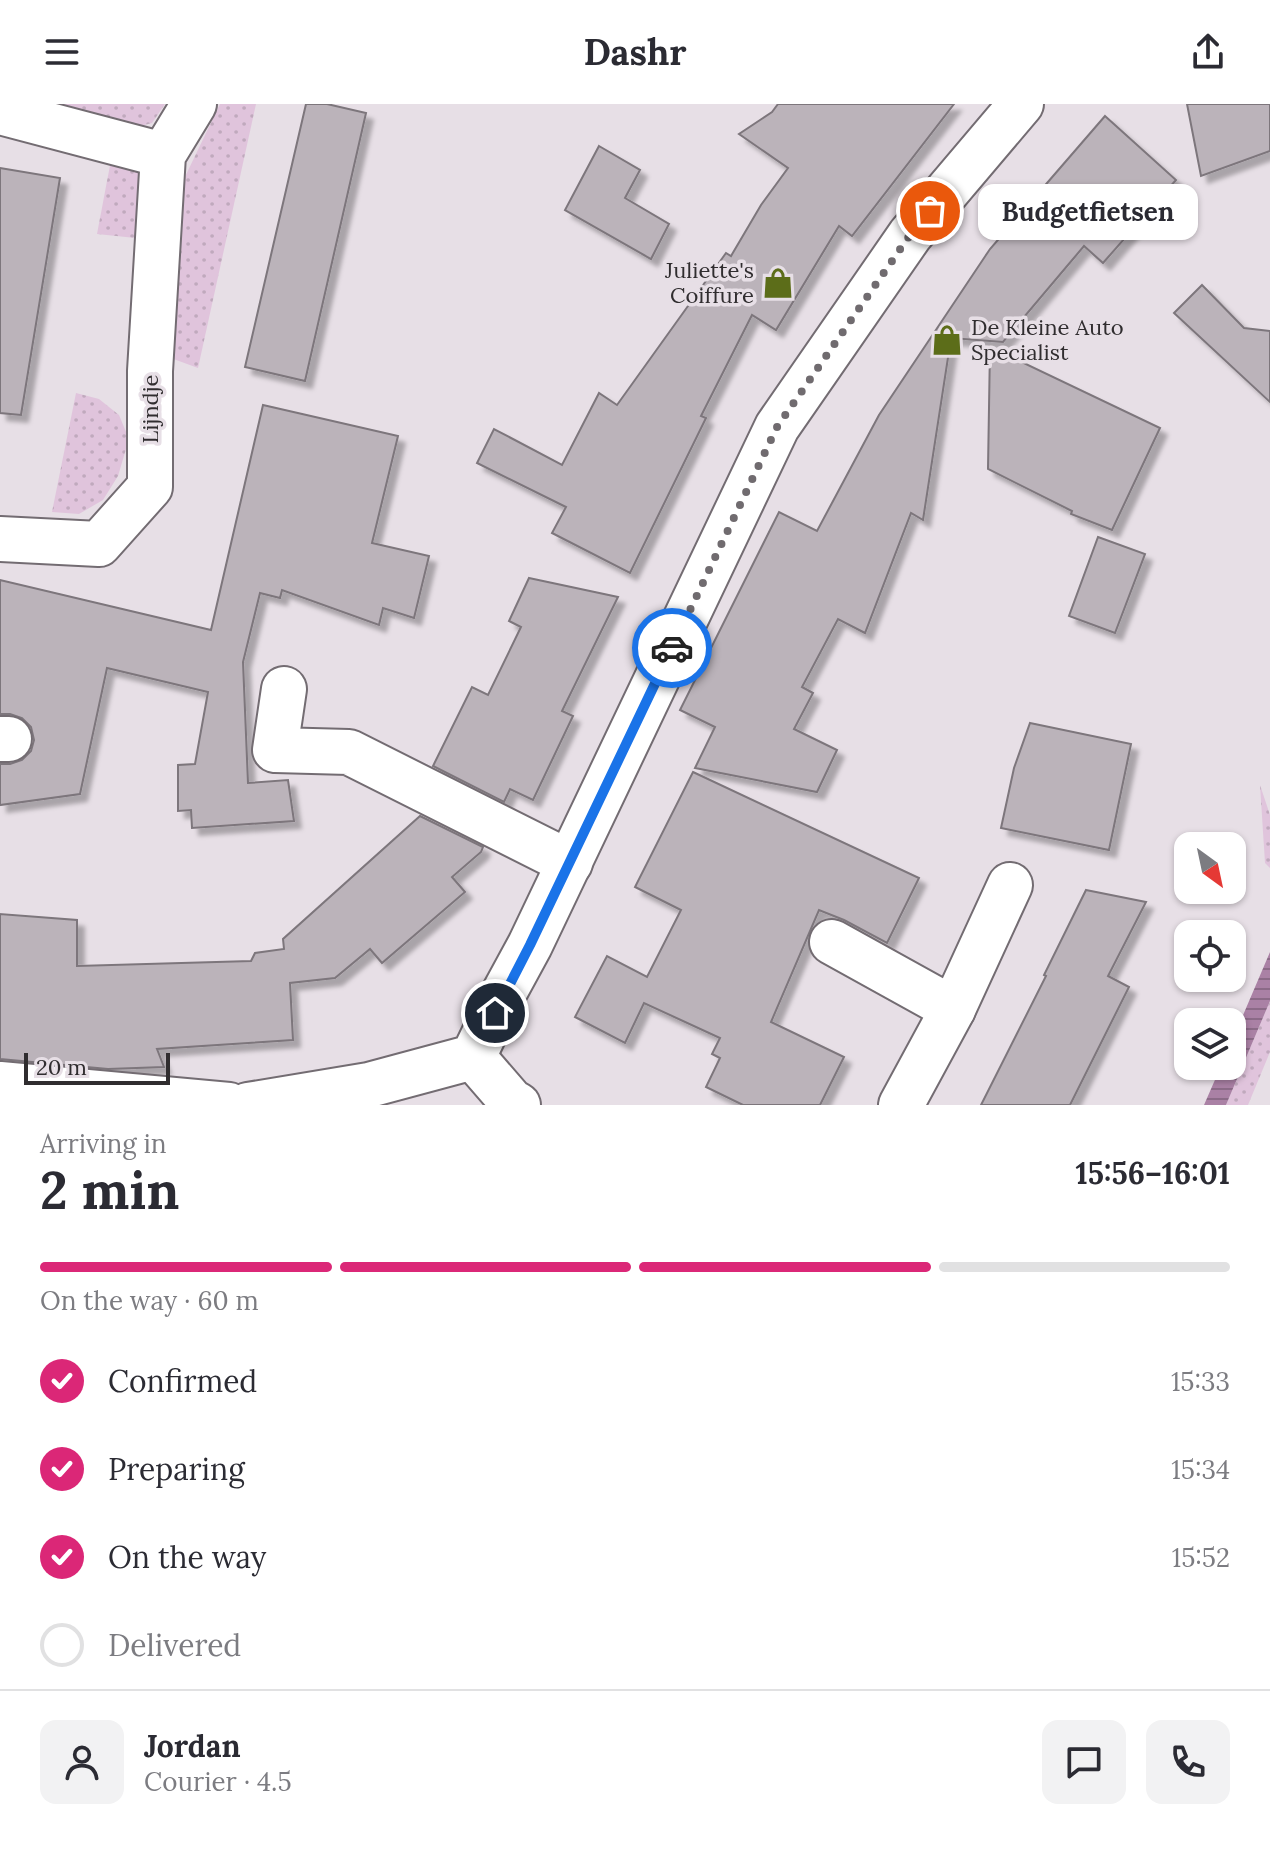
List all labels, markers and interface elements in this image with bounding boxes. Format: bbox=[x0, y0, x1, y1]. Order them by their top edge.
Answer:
text: Dashr bbox=[583, 29, 687, 75]
icon: menu bbox=[40, 30, 84, 74]
icon: share bbox=[1186, 30, 1230, 74]
pin bbox=[896, 177, 964, 245]
callout: Budgetfietsen bbox=[978, 183, 1198, 239]
icon: bag bbox=[908, 189, 952, 233]
text: Budgetfietsen bbox=[1002, 195, 1174, 228]
place label: Juliette's Coiffure bbox=[664, 256, 754, 309]
shop icon: Juliette's Coiffure bbox=[761, 266, 795, 300]
place label: De Kleine Auto Specialist bbox=[971, 313, 1124, 366]
shop icon: De Kleine Auto Specialist bbox=[930, 323, 964, 357]
street label: Lijndje bbox=[136, 375, 164, 443]
courier bbox=[632, 608, 712, 688]
icon: car bbox=[650, 626, 694, 670]
north arrow bbox=[1174, 832, 1246, 904]
map controls bbox=[1174, 832, 1246, 1080]
button: locate bbox=[1174, 920, 1246, 992]
pin bbox=[461, 979, 529, 1047]
icon: home bbox=[473, 991, 517, 1035]
button: layers bbox=[1174, 1008, 1246, 1080]
scale bar bbox=[24, 1049, 170, 1085]
text: 20 m bbox=[36, 1053, 87, 1081]
text: Arriving in bbox=[40, 1127, 167, 1160]
text: 15:56–16:01 bbox=[1076, 1154, 1230, 1192]
text: 2 min bbox=[40, 1157, 179, 1223]
text: On the way · 60 m bbox=[40, 1284, 259, 1317]
icon: check bbox=[40, 1359, 84, 1403]
text: Confirmed bbox=[108, 1362, 257, 1400]
text: 15:33 bbox=[1171, 1365, 1230, 1398]
icon: check bbox=[40, 1447, 84, 1491]
text: Preparing bbox=[108, 1450, 245, 1488]
text: 15:34 bbox=[1171, 1453, 1230, 1486]
icon: check bbox=[40, 1535, 84, 1579]
text: On the way bbox=[108, 1538, 266, 1576]
text: 15:52 bbox=[1172, 1541, 1230, 1574]
text: Delivered bbox=[108, 1626, 241, 1664]
button: person bbox=[40, 1720, 124, 1804]
button: chat bbox=[1042, 1720, 1126, 1804]
button: phone bbox=[1146, 1720, 1230, 1804]
text: Jordan bbox=[144, 1727, 241, 1765]
text: Courier · 4.5 bbox=[144, 1765, 292, 1798]

